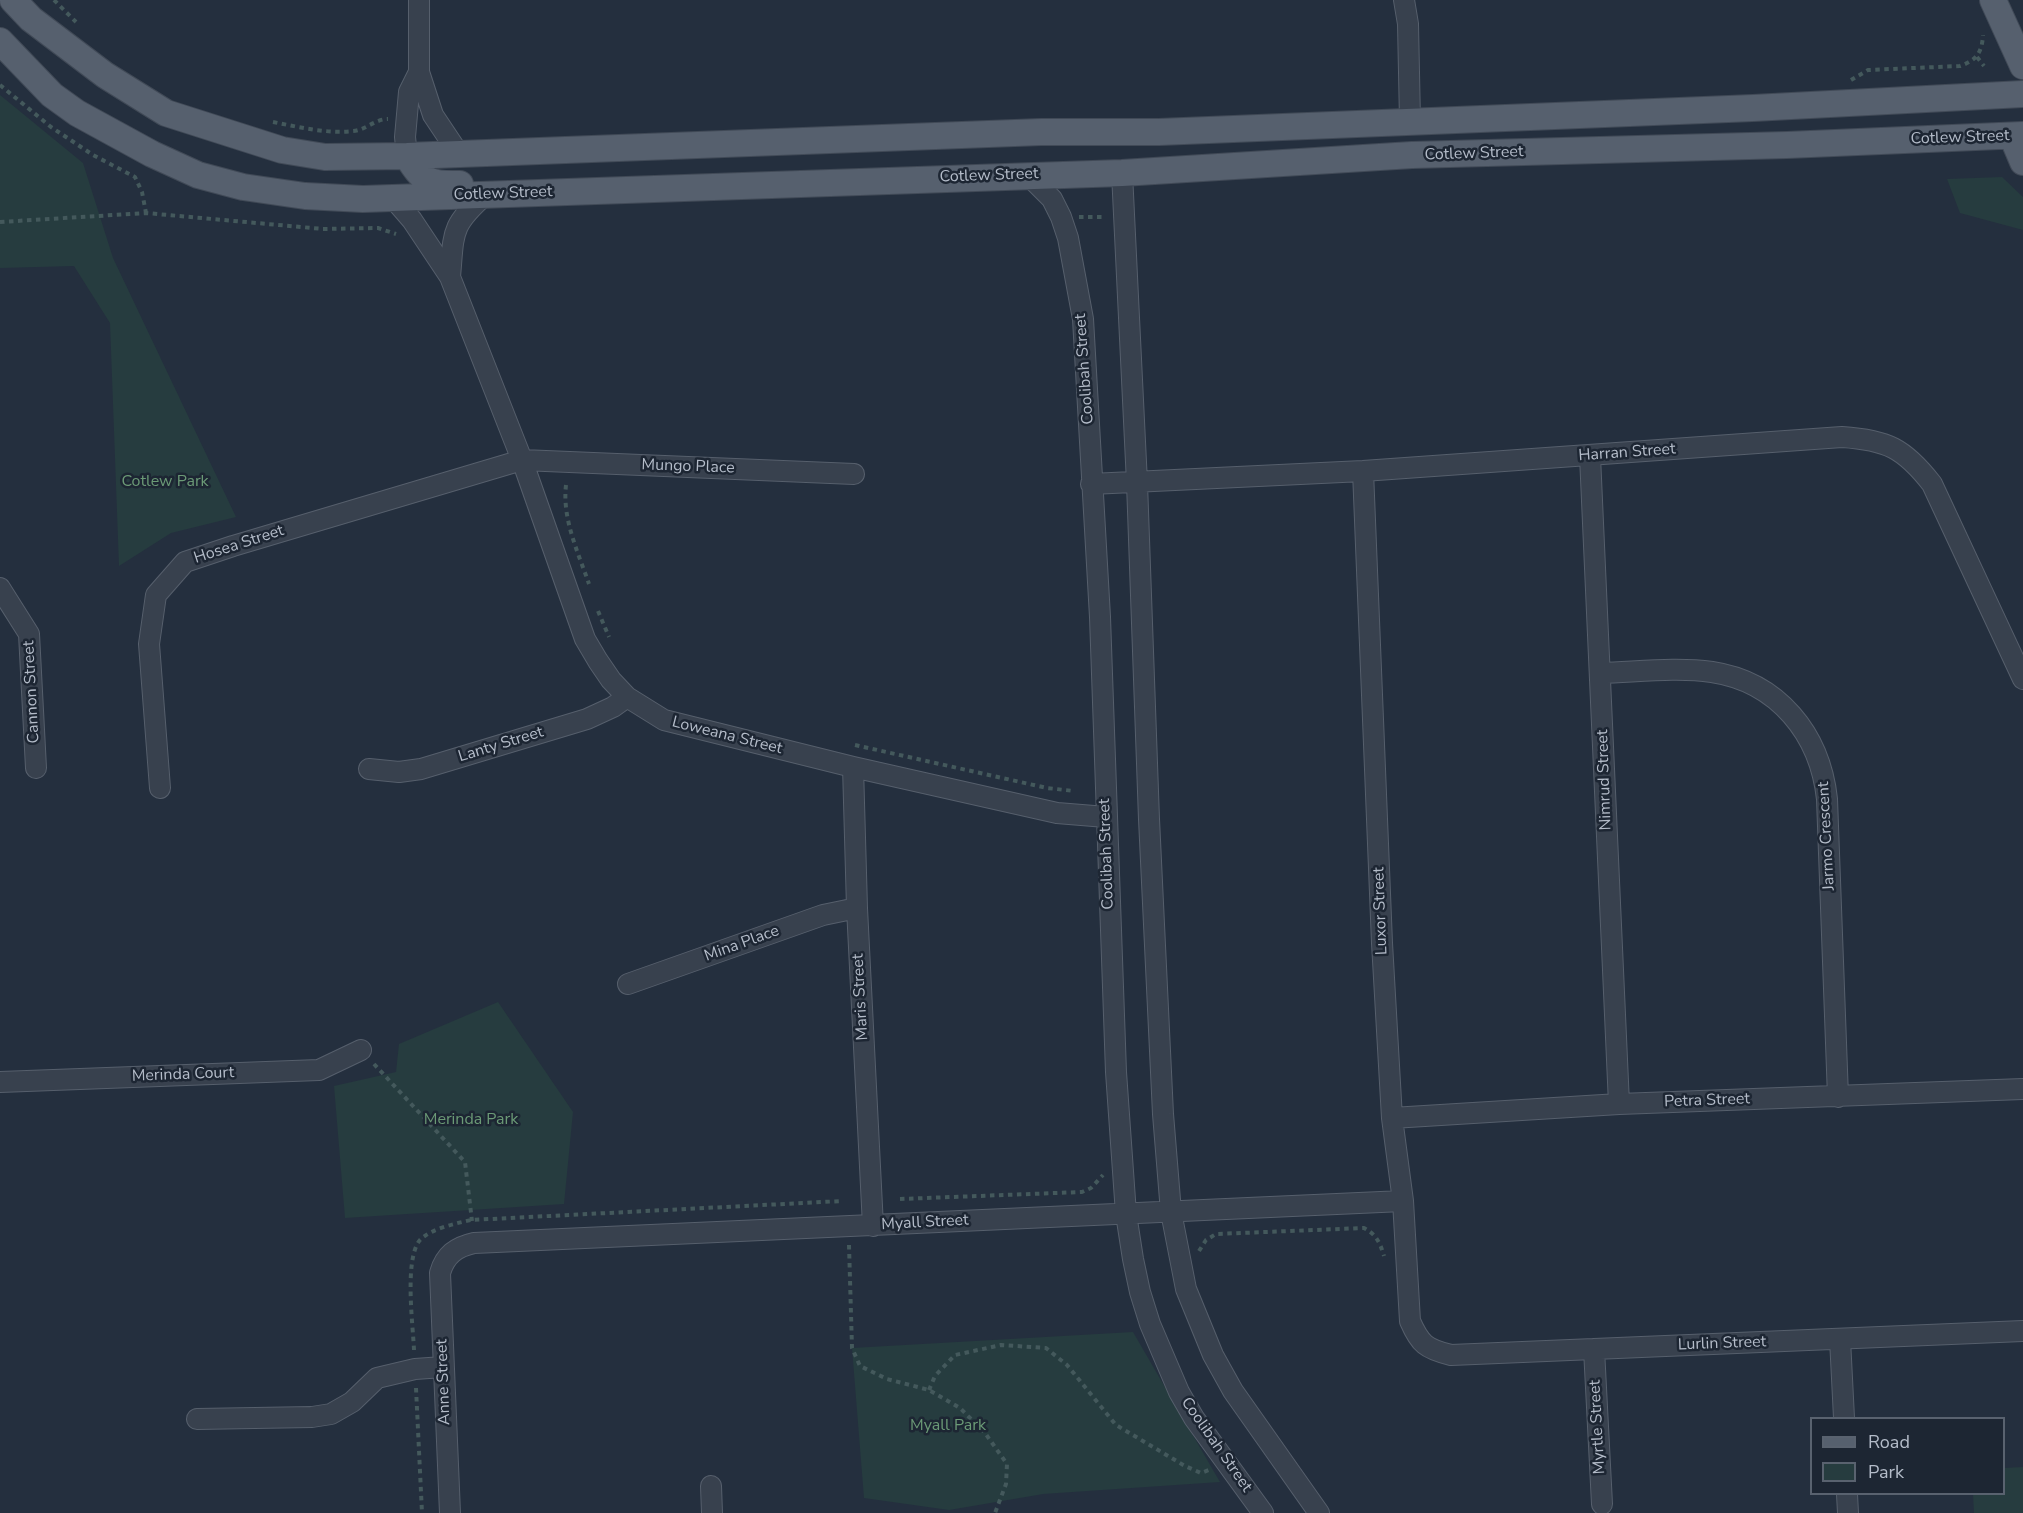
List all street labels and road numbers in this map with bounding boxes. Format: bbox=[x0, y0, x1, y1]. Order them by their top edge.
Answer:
street label: Cotlew Street bbox=[1910, 127, 2010, 149]
street label: Cotlew Street bbox=[1424, 143, 1524, 165]
street label: Cotlew Street bbox=[939, 165, 1039, 187]
street label: Cotlew Street bbox=[453, 183, 553, 205]
street label: Coolibah Street bbox=[1072, 313, 1098, 425]
street label: Harran Street bbox=[1578, 440, 1676, 466]
street label: Mungo Place bbox=[641, 456, 735, 478]
street label: Hosea Street bbox=[192, 521, 286, 569]
street label: Cannon Street bbox=[20, 640, 44, 744]
street label: Loweana Street bbox=[670, 713, 784, 759]
street label: Lanty Street bbox=[456, 723, 546, 767]
street label: Nimrud Street bbox=[1594, 729, 1616, 831]
street label: Jarmo Crescent bbox=[1815, 781, 1839, 891]
street label: Coolibah Street bbox=[1095, 798, 1119, 910]
street label: Luxor Street bbox=[1370, 867, 1392, 955]
street label: Mina Place bbox=[702, 922, 782, 966]
street label: Maris Street bbox=[849, 953, 873, 1041]
street label: Merinda Court bbox=[131, 1064, 235, 1086]
street label: Petra Street bbox=[1664, 1090, 1750, 1112]
street label: Myall Street bbox=[881, 1211, 969, 1235]
street label: Lurlin Street bbox=[1677, 1333, 1767, 1355]
street label: Anne Street bbox=[433, 1339, 455, 1425]
street label: Myrtle Street bbox=[1586, 1379, 1610, 1475]
street label: Coolibah Street bbox=[1176, 1394, 1256, 1496]

